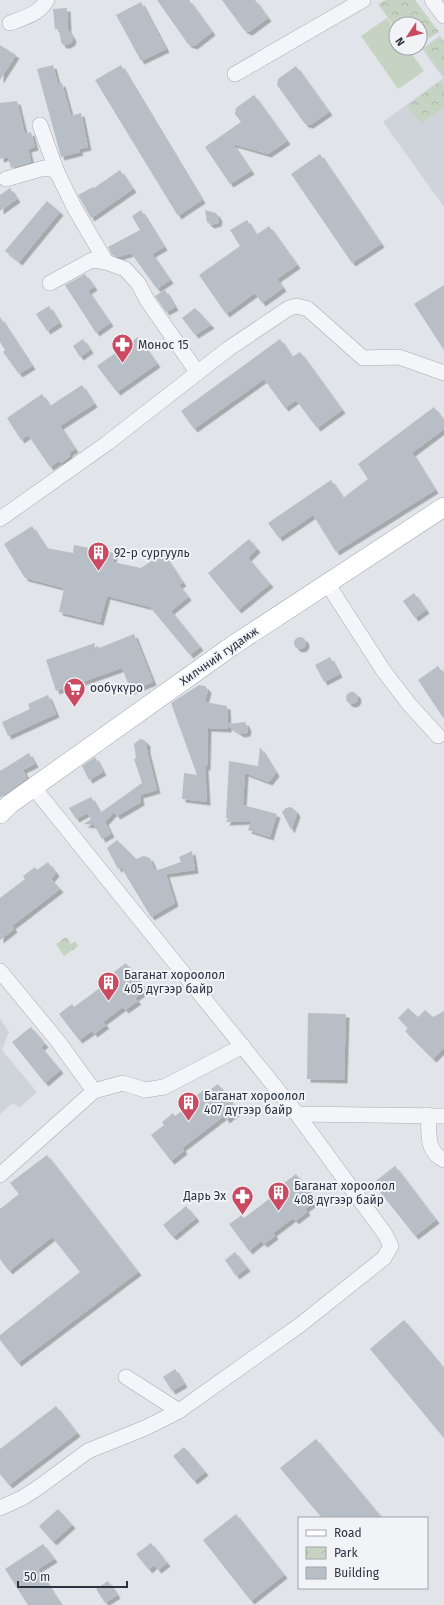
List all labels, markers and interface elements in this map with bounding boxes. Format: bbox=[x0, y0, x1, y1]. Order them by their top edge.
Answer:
north arrow bbox=[388, 16, 428, 56]
text: N bbox=[393, 35, 408, 48]
pharmacy icon: Монос 15 bbox=[109, 332, 135, 365]
place label: Монос 15 bbox=[138, 338, 189, 352]
building icon: 92-р сургууль bbox=[86, 540, 112, 573]
place label: 92-р сургууль bbox=[114, 546, 190, 560]
street label: Хилчний гудамж bbox=[177, 623, 261, 688]
supermarket icon: ообүкүро bbox=[62, 675, 88, 708]
place label: ообүкүро bbox=[90, 681, 143, 695]
place label: Баганат хороолол 405 дүгээр байр bbox=[124, 968, 225, 996]
building icon: Баганат хороолол 405 дүгээр байр bbox=[95, 969, 121, 1002]
place label: Баганат хороолол 407 дүгээр байр bbox=[204, 1089, 305, 1117]
building icon: Баганат хороолол 407 дүгээр байр bbox=[176, 1090, 202, 1123]
place label: Баганат хороолол 408 дүгээр байр bbox=[294, 1179, 395, 1207]
building icon: Баганат хороолол 408 дүгээр байр bbox=[265, 1180, 291, 1213]
pharmacy icon: Дарь Эх bbox=[229, 1183, 255, 1216]
place label: Дарь Эх bbox=[182, 1189, 226, 1203]
legend bbox=[298, 1517, 428, 1589]
text: Road bbox=[334, 1526, 362, 1540]
text: Park bbox=[334, 1546, 358, 1560]
scale bar bbox=[18, 1563, 127, 1589]
text: Building bbox=[334, 1566, 380, 1580]
text: 50 m bbox=[24, 1570, 50, 1584]

